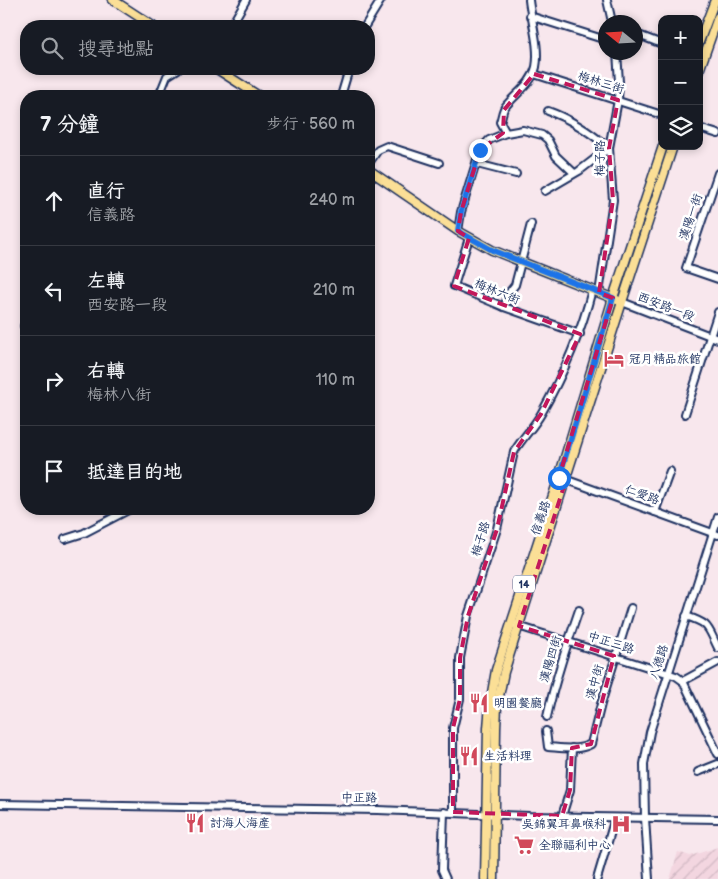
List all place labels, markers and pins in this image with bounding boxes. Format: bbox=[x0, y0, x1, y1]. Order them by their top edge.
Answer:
hotel icon: 冠月精品旅館 bbox=[603, 348, 625, 370]
place label: 冠月精品旅館 bbox=[629, 352, 701, 367]
restaurant icon: 明園餐廳 bbox=[468, 692, 490, 714]
place label: 明園餐廳 bbox=[494, 696, 542, 711]
restaurant icon: 生活料理 bbox=[458, 745, 480, 767]
place label: 生活料理 bbox=[484, 749, 532, 764]
restaurant icon: 討海人海產 bbox=[184, 812, 206, 834]
hospital icon: 吳錦翼耳鼻喉科 bbox=[610, 813, 632, 835]
place label: 討海人海產 bbox=[210, 816, 270, 831]
place label: 吳錦翼耳鼻喉科 bbox=[522, 817, 606, 832]
supermarket icon: 全聯福利中心 bbox=[513, 834, 535, 856]
place label: 全聯福利中心 bbox=[539, 838, 611, 853]

